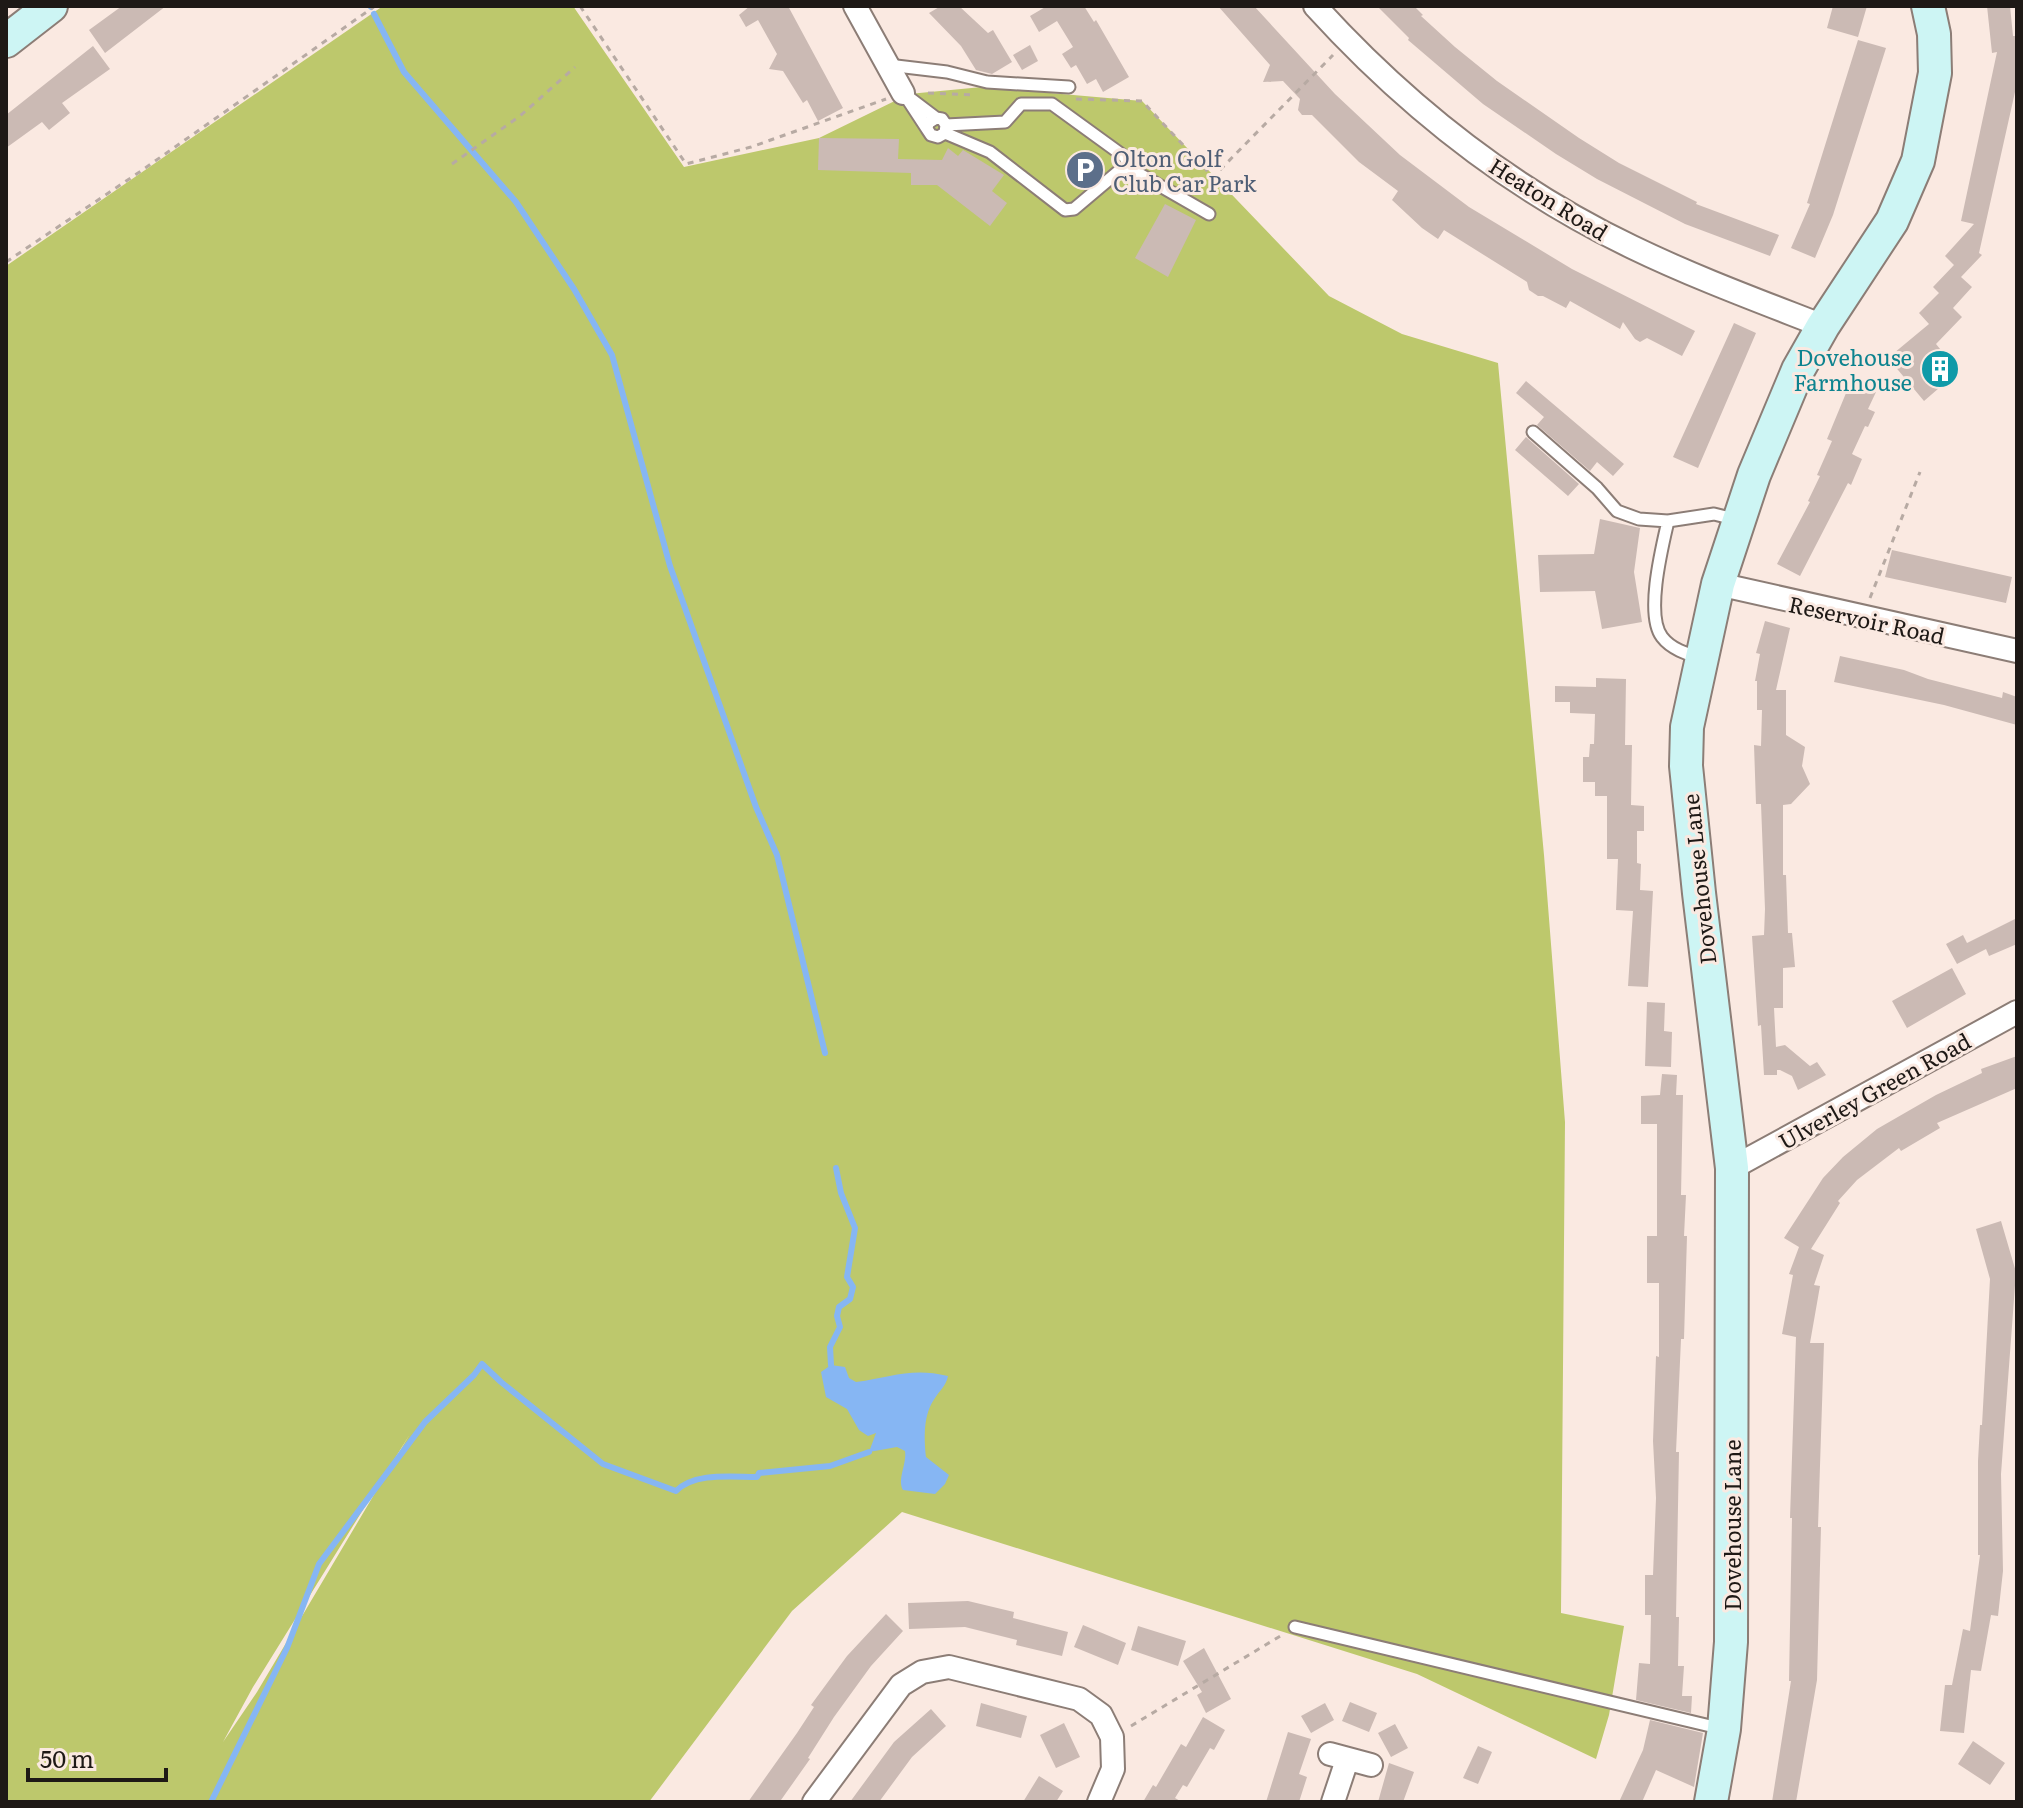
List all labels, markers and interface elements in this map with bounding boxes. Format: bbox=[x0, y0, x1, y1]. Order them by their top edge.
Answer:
place label: Olton Golf Club Car Park bbox=[1113, 141, 1257, 199]
street label: Heaton Road bbox=[1483, 148, 1615, 248]
parking icon: Olton Golf Club Car Park bbox=[1064, 149, 1106, 191]
place label: Dovehouse Farmhouse bbox=[1793, 340, 1912, 398]
building icon: Dovehouse Farmhouse bbox=[1919, 348, 1961, 390]
street label: Reservoir Road bbox=[1786, 586, 1948, 652]
street label: Dovehouse Lane bbox=[1673, 792, 1723, 966]
street label: Ulverley Green Road bbox=[1772, 1023, 1976, 1157]
street label: Dovehouse Lane bbox=[1715, 1439, 1748, 1611]
scale bar bbox=[28, 1732, 166, 1782]
text: 50 m bbox=[40, 1740, 94, 1775]

